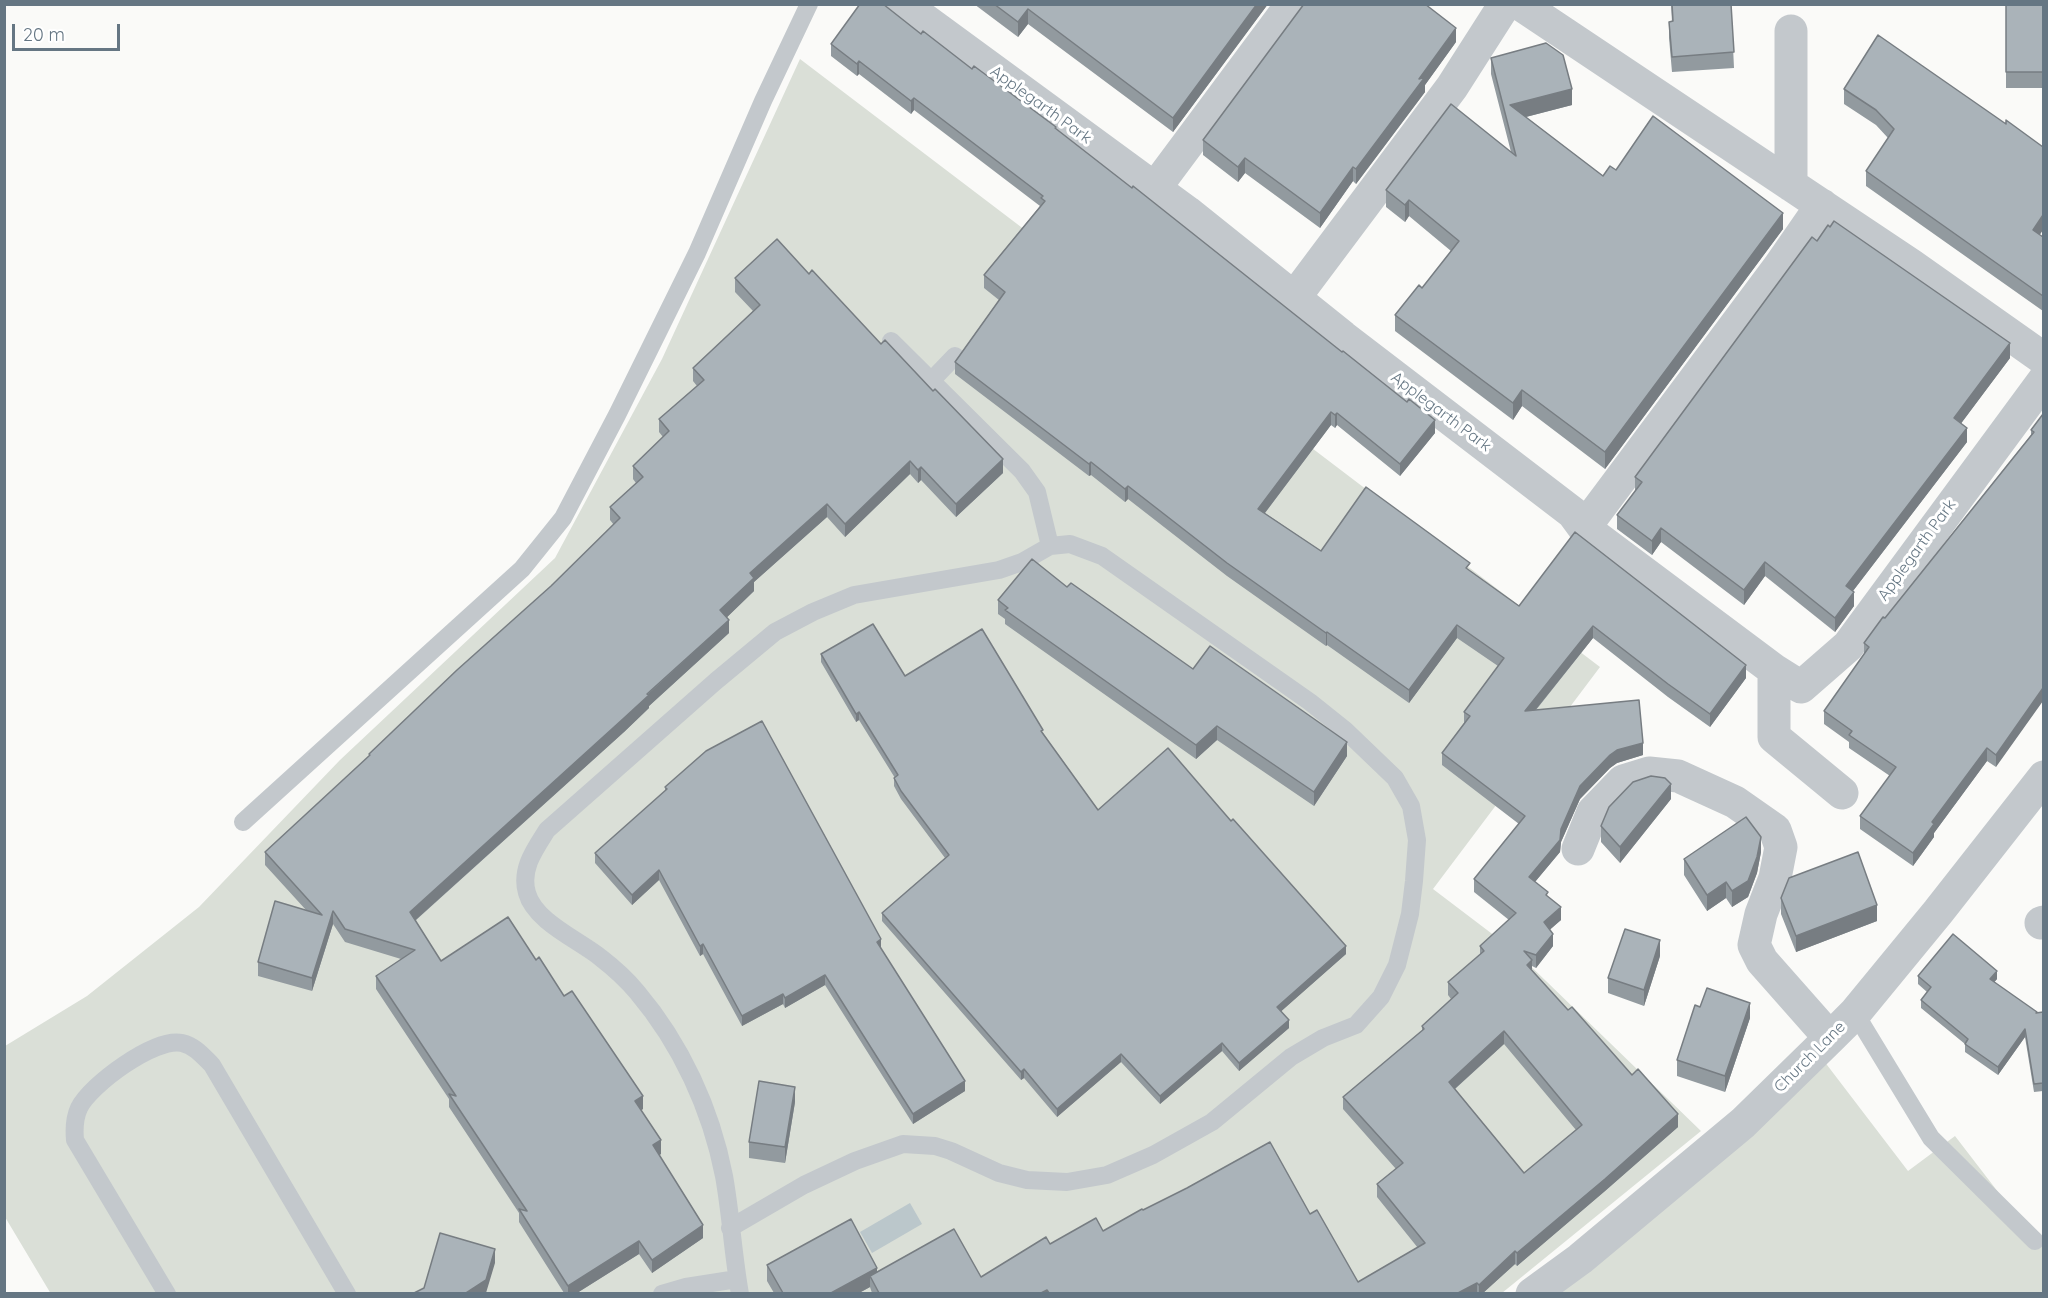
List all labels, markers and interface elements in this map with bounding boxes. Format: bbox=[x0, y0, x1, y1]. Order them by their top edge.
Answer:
scale bar bbox=[15, 12, 123, 50]
text: 20 m bbox=[23, 23, 65, 46]
street label: Applegarth Park bbox=[987, 62, 1095, 148]
street label: Applegarth Park bbox=[1387, 368, 1495, 456]
street label: Applegarth Park bbox=[1874, 496, 1960, 604]
street label: Church Lane bbox=[1770, 1017, 1850, 1097]

